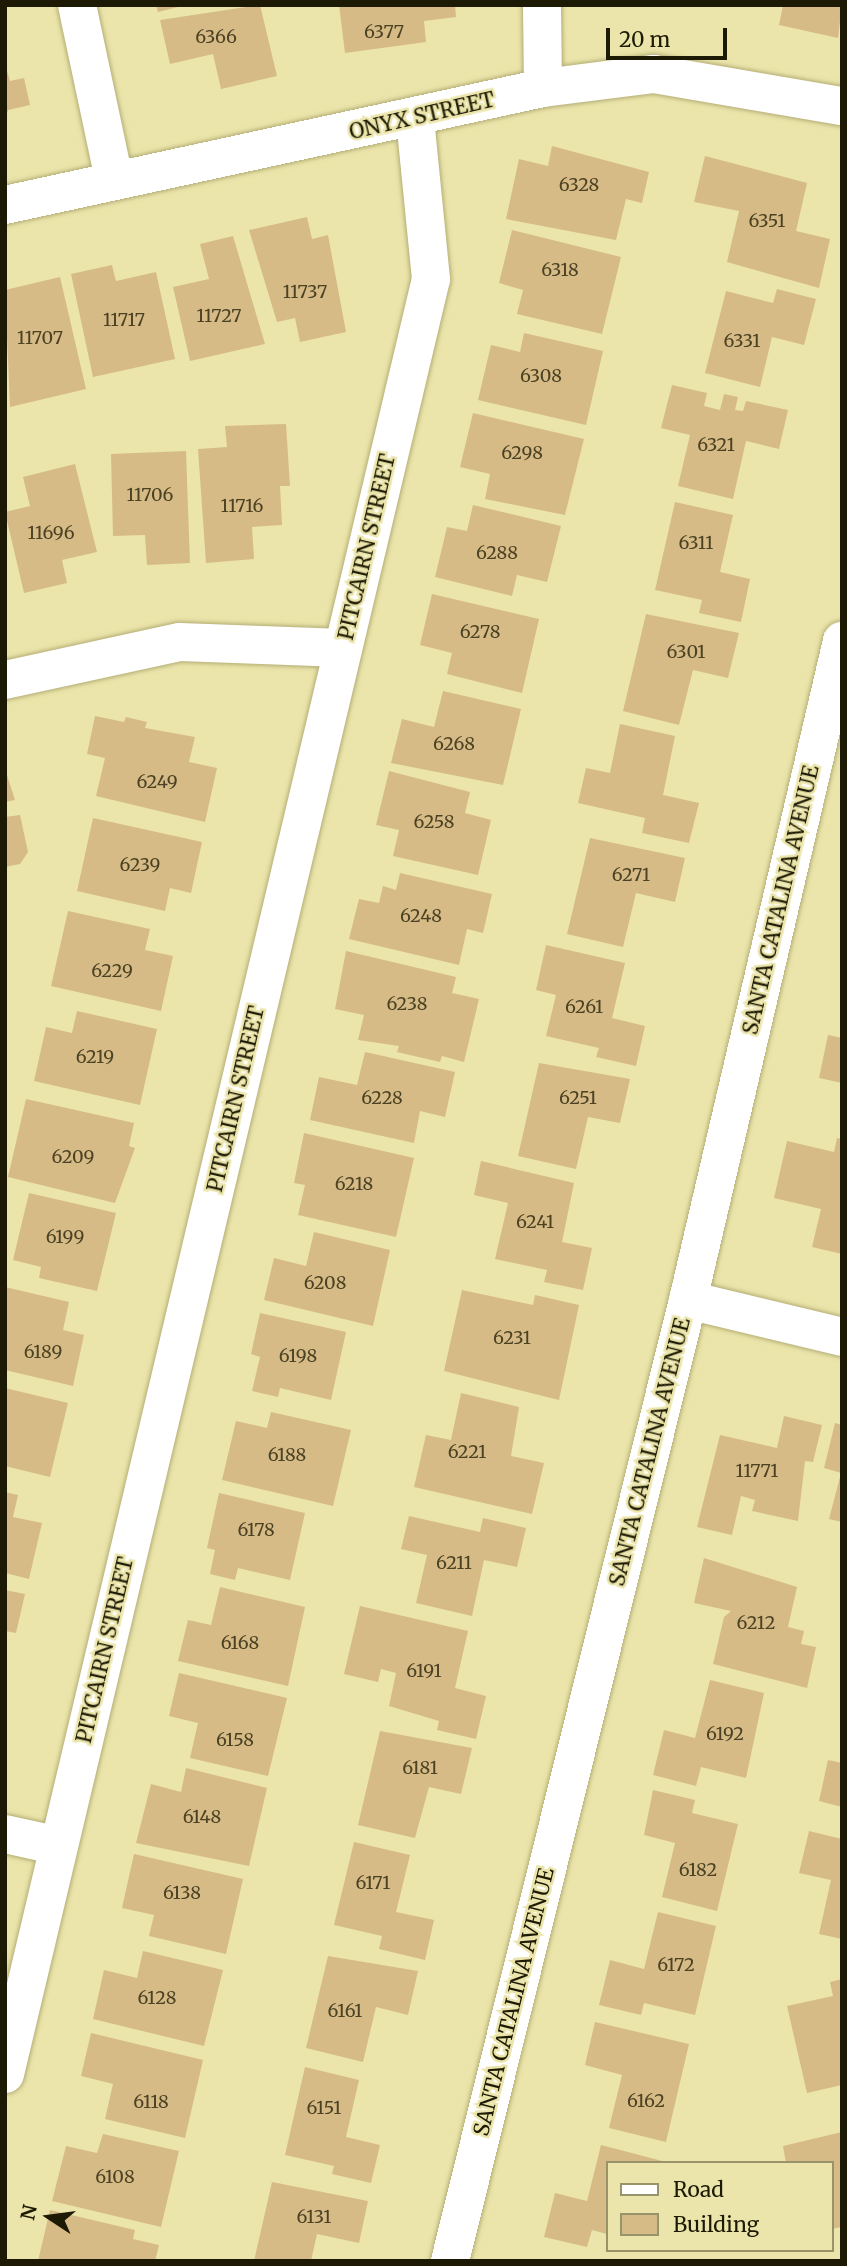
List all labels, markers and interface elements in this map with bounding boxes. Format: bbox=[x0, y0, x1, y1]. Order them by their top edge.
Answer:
scale bar bbox=[609, 14, 730, 58]
house number: 6377 bbox=[364, 21, 404, 43]
house number: 6366 bbox=[195, 26, 237, 48]
text: 20 m bbox=[619, 26, 670, 53]
street label: ONYX STREET bbox=[347, 87, 497, 145]
house number: 6328 bbox=[559, 174, 599, 196]
house number: 6351 bbox=[749, 210, 785, 232]
house number: 6318 bbox=[541, 259, 579, 281]
house number: 11737 bbox=[283, 281, 327, 303]
house number: 11727 bbox=[196, 305, 242, 327]
house number: 11717 bbox=[103, 309, 145, 331]
house number: 11707 bbox=[17, 327, 63, 349]
house number: 6331 bbox=[724, 330, 760, 352]
house number: 6308 bbox=[520, 365, 562, 387]
house number: 6321 bbox=[697, 434, 735, 456]
house number: 6298 bbox=[501, 442, 543, 464]
street label: PITCAIRN STREET bbox=[333, 451, 401, 643]
house number: 11706 bbox=[127, 484, 173, 506]
house number: 11716 bbox=[221, 495, 263, 517]
house number: 11696 bbox=[27, 522, 75, 544]
house number: 6311 bbox=[678, 532, 714, 554]
house number: 6288 bbox=[476, 542, 518, 564]
house number: 6278 bbox=[460, 621, 500, 643]
house number: 6301 bbox=[667, 641, 705, 663]
house number: 6268 bbox=[433, 733, 475, 755]
street label: SANTA CATALINA AVENUE bbox=[738, 763, 824, 1037]
house number: 6249 bbox=[136, 771, 178, 793]
house number: 6258 bbox=[413, 811, 455, 833]
house number: 6239 bbox=[120, 854, 160, 876]
house number: 6271 bbox=[612, 864, 650, 886]
house number: 6248 bbox=[400, 905, 442, 927]
house number: 6229 bbox=[91, 960, 133, 982]
house number: 6238 bbox=[386, 993, 428, 1015]
house number: 6261 bbox=[565, 996, 603, 1018]
street label: PITCAIRN STREET bbox=[202, 1003, 270, 1195]
house number: 6219 bbox=[76, 1046, 114, 1068]
house number: 6228 bbox=[361, 1087, 403, 1109]
house number: 6251 bbox=[559, 1087, 597, 1109]
house number: 6209 bbox=[52, 1146, 94, 1168]
house number: 6218 bbox=[335, 1173, 373, 1195]
house number: 6241 bbox=[516, 1211, 554, 1233]
house number: 6199 bbox=[46, 1226, 84, 1248]
house number: 6208 bbox=[304, 1272, 346, 1294]
street label: SANTA CATALINA AVENUE bbox=[604, 1315, 696, 1589]
house number: 6231 bbox=[493, 1327, 531, 1349]
house number: 6189 bbox=[24, 1341, 62, 1363]
house number: 6198 bbox=[279, 1345, 317, 1367]
house number: 6221 bbox=[448, 1441, 486, 1463]
house number: 6188 bbox=[268, 1444, 306, 1466]
house number: 11771 bbox=[736, 1460, 778, 1482]
house number: 6178 bbox=[237, 1519, 275, 1541]
house number: 6211 bbox=[436, 1552, 472, 1574]
street label: PITCAIRN STREET bbox=[71, 1554, 139, 1746]
house number: 6212 bbox=[737, 1612, 775, 1634]
house number: 6168 bbox=[221, 1632, 259, 1654]
house number: 6191 bbox=[406, 1660, 442, 1682]
house number: 6192 bbox=[706, 1723, 744, 1745]
house number: 6158 bbox=[216, 1729, 254, 1751]
house number: 6181 bbox=[402, 1757, 438, 1779]
house number: 6148 bbox=[183, 1806, 221, 1828]
house number: 6182 bbox=[679, 1859, 717, 1881]
street label: SANTA CATALINA AVENUE bbox=[468, 1865, 560, 2139]
house number: 6171 bbox=[356, 1872, 390, 1894]
house number: 6138 bbox=[163, 1882, 201, 1904]
house number: 6172 bbox=[657, 1954, 695, 1976]
house number: 6128 bbox=[138, 1987, 176, 2009]
house number: 6161 bbox=[328, 2000, 362, 2022]
house number: 6162 bbox=[627, 2090, 665, 2112]
house number: 6118 bbox=[133, 2091, 169, 2113]
house number: 6151 bbox=[307, 2097, 341, 2119]
legend bbox=[606, 2161, 833, 2252]
house number: 6108 bbox=[95, 2166, 135, 2188]
text: Road bbox=[673, 2176, 724, 2203]
north arrow bbox=[14, 2182, 84, 2252]
text: N bbox=[15, 2202, 42, 2222]
house number: 6131 bbox=[297, 2206, 331, 2228]
text: Building bbox=[673, 2211, 759, 2238]

